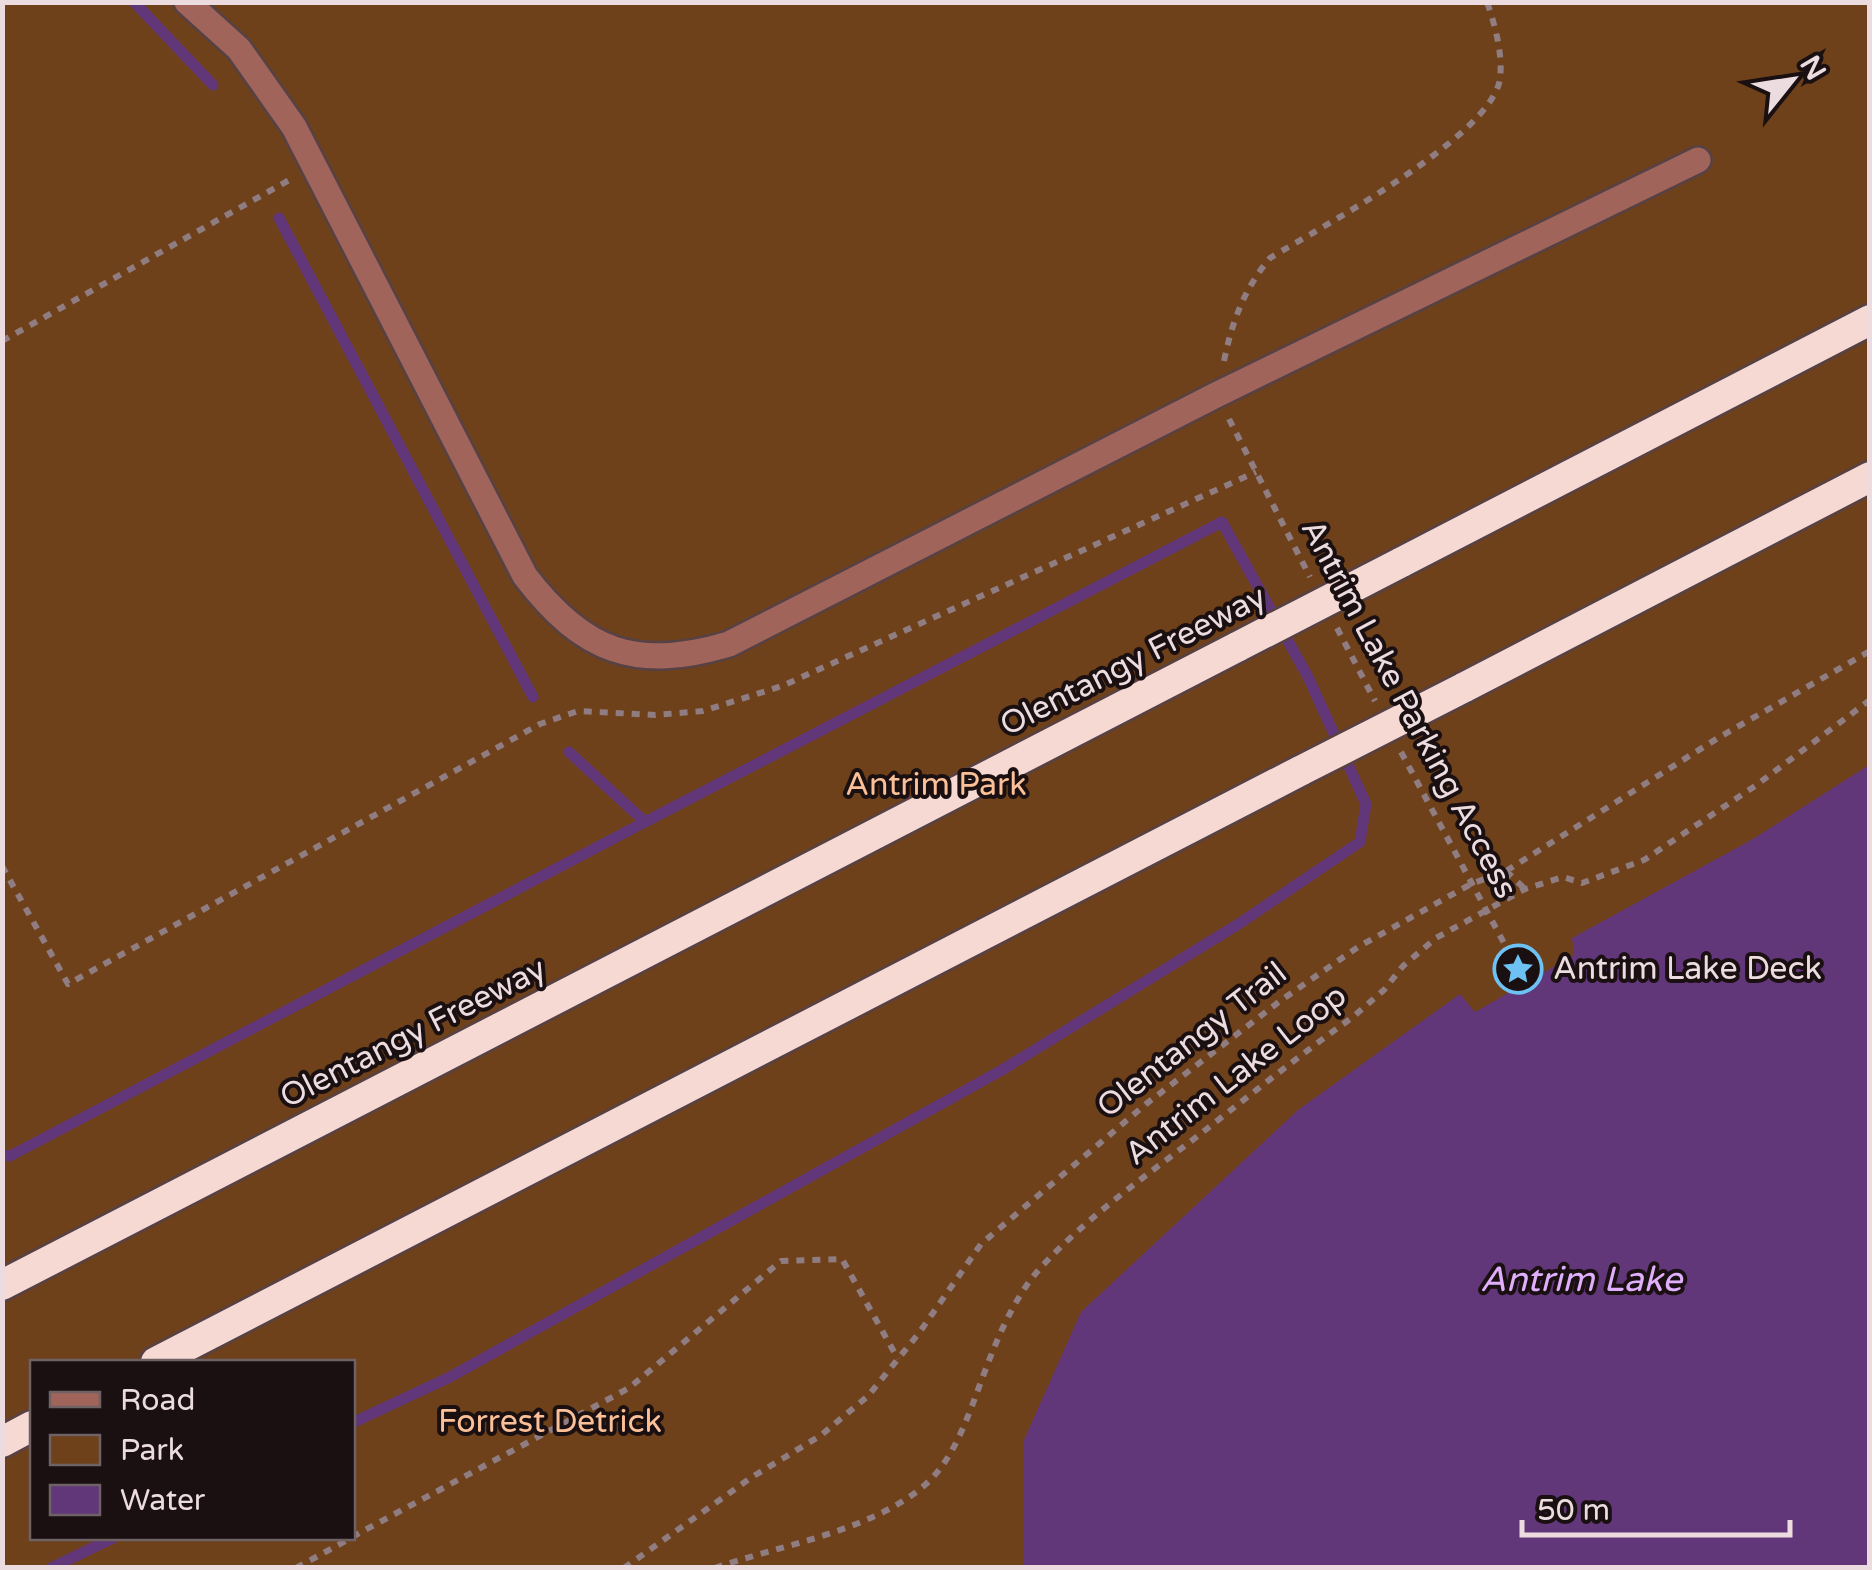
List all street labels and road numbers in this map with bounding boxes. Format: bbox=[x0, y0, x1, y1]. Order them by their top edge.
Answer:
street label: Antrim Lake Parking Access bbox=[1293, 513, 1525, 905]
street label: Olentangy Freeway bbox=[994, 578, 1272, 744]
street label: Olentangy Freeway bbox=[274, 950, 552, 1116]
street label: Olentangy Trail bbox=[1090, 954, 1294, 1126]
street label: Antrim Lake Loop bbox=[1118, 977, 1354, 1173]

